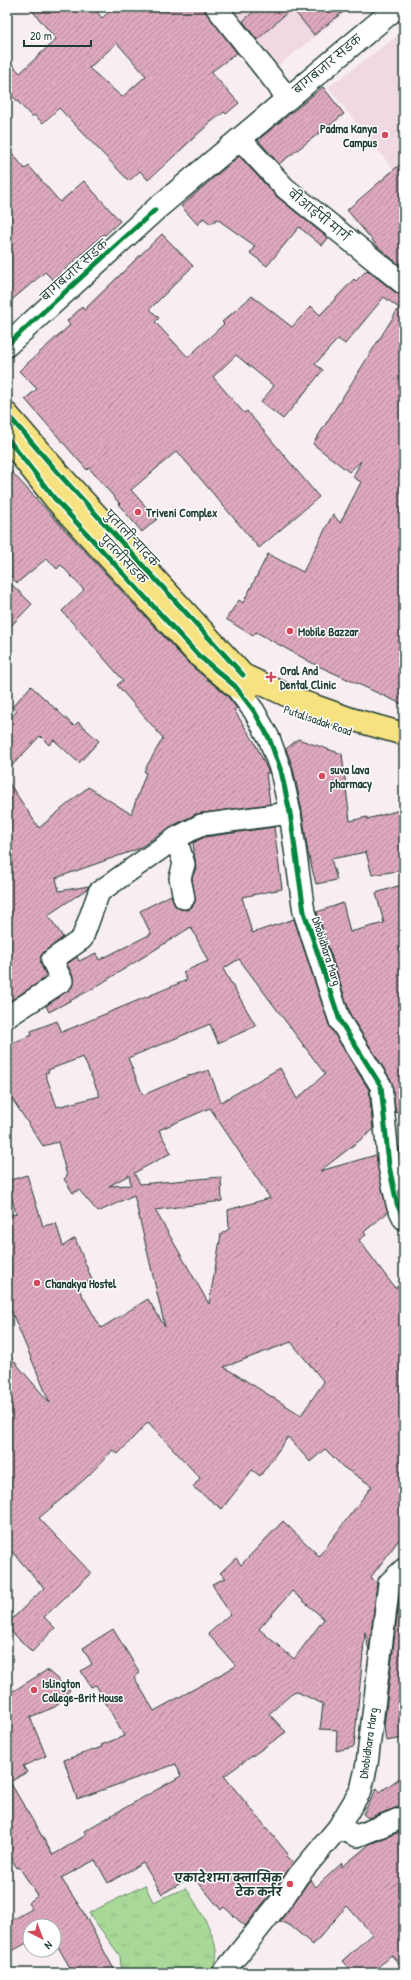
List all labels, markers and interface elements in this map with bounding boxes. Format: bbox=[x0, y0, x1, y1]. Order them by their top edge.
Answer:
scale bar bbox=[24, 22, 91, 48]
text: 20 m bbox=[30, 27, 52, 44]
street label: बागबजार सडक bbox=[288, 30, 366, 98]
place label: Padma Kanya Campus bbox=[320, 120, 377, 152]
marker: Padma Kanya Campus bbox=[380, 130, 390, 140]
street label: वीआईपी मार्ग bbox=[284, 184, 354, 246]
street label: बागबजार सडक bbox=[36, 235, 112, 305]
place label: Triveni Complex bbox=[145, 504, 218, 522]
street label: पुताली सादक bbox=[100, 505, 163, 571]
marker: Triveni Complex bbox=[133, 507, 143, 517]
street label: पुतलीसडक bbox=[96, 530, 152, 588]
place label: Mobile Bazzar bbox=[298, 623, 359, 640]
marker: Mobile Bazzar bbox=[285, 626, 295, 636]
place label: Oral And Dental Clinic bbox=[280, 662, 336, 693]
marker: Oral And Dental Clinic bbox=[265, 671, 277, 683]
street label: Putalisadak Road bbox=[281, 700, 355, 740]
place label: suva lava pharmacy bbox=[330, 761, 372, 793]
marker: suva lava pharmacy bbox=[317, 771, 327, 781]
street label: Dhobidhara Marg bbox=[308, 914, 346, 988]
place label: Chanakya Hostel bbox=[45, 1275, 117, 1293]
marker: Chanakya Hostel bbox=[32, 1278, 42, 1288]
place label: Islington College-Brit House bbox=[42, 1675, 123, 1707]
marker: Islington College-Brit House bbox=[29, 1685, 39, 1695]
street label: Dhobidhara Marg bbox=[355, 1706, 381, 1780]
place label: एकादेशमा क्लासिक टेक कर्नर bbox=[173, 1869, 284, 1900]
marker: एकादेशमा क्लासिक टेक कर्नर bbox=[285, 1879, 295, 1889]
north arrow bbox=[22, 1918, 62, 1958]
text: N bbox=[42, 1938, 56, 1953]

